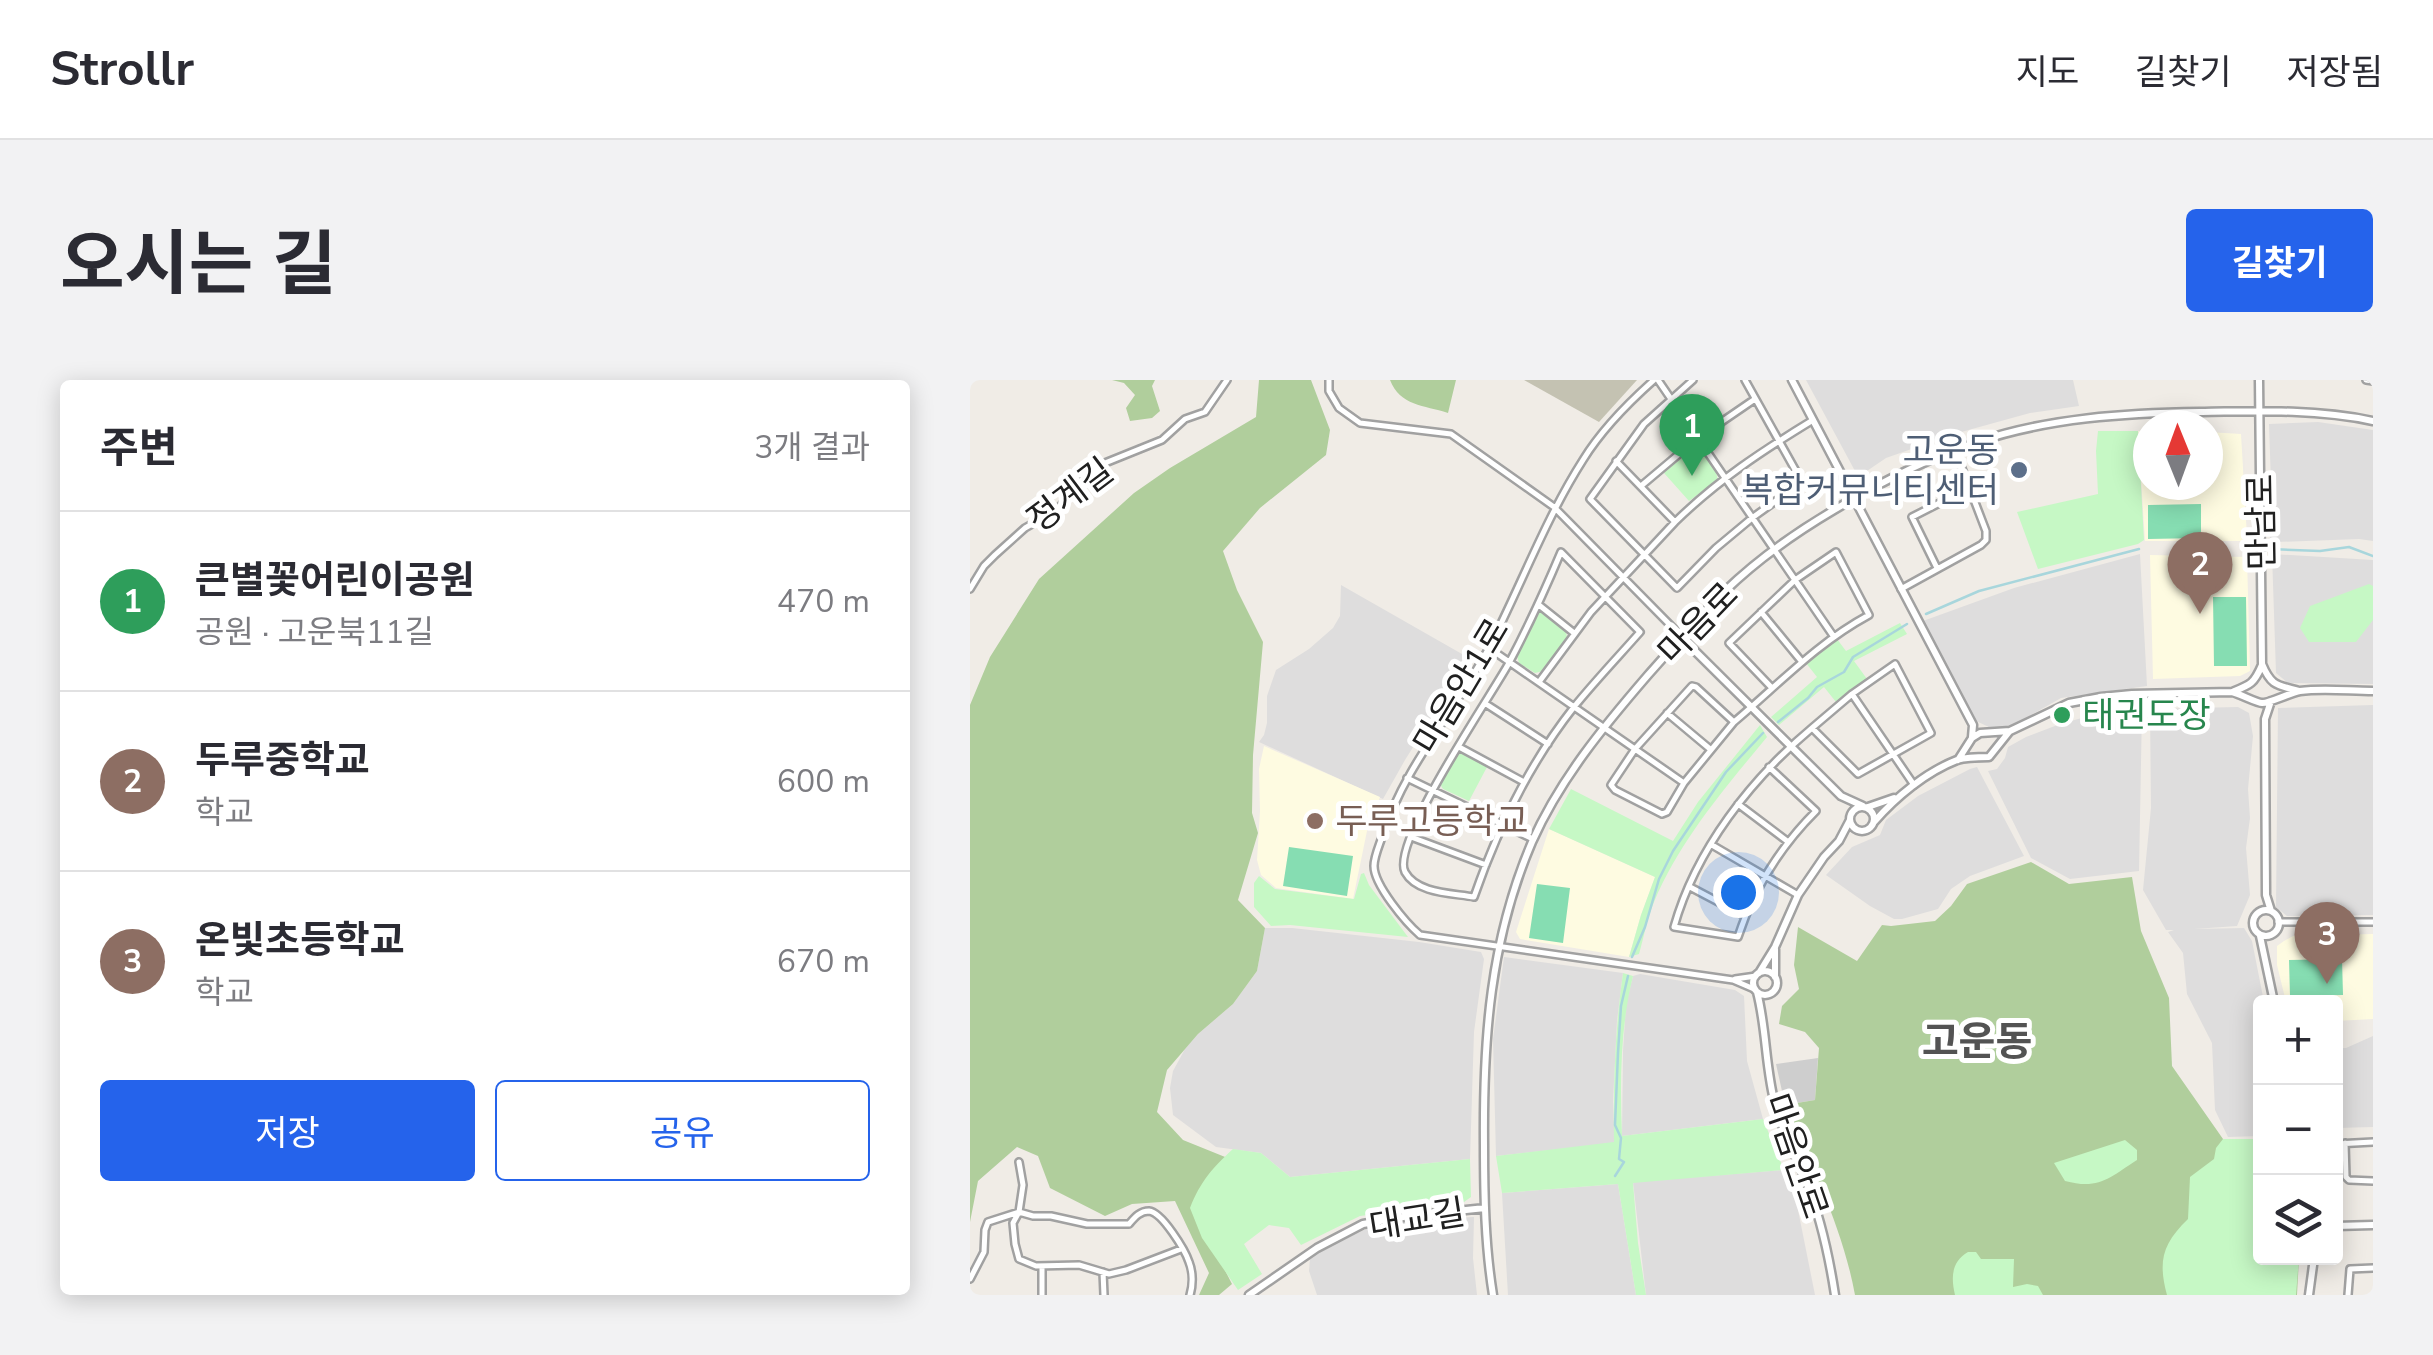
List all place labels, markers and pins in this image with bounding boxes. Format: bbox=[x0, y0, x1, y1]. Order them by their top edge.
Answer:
pin: 1 bbox=[1660, 393, 1724, 476]
place label: 고운동 복합커뮤니티센터 bbox=[1741, 427, 1999, 514]
marker: 고운동 복합커뮤니티센터 bbox=[2008, 459, 2030, 481]
pin: 2 bbox=[2168, 532, 2232, 614]
place label: 태권도장 bbox=[2082, 692, 2211, 739]
marker: 태권도장 bbox=[2051, 704, 2073, 726]
place label: 두루고등학교 bbox=[1335, 798, 1528, 845]
marker: 두루고등학교 bbox=[1304, 810, 1326, 832]
pin: 3 bbox=[2294, 902, 2360, 984]

